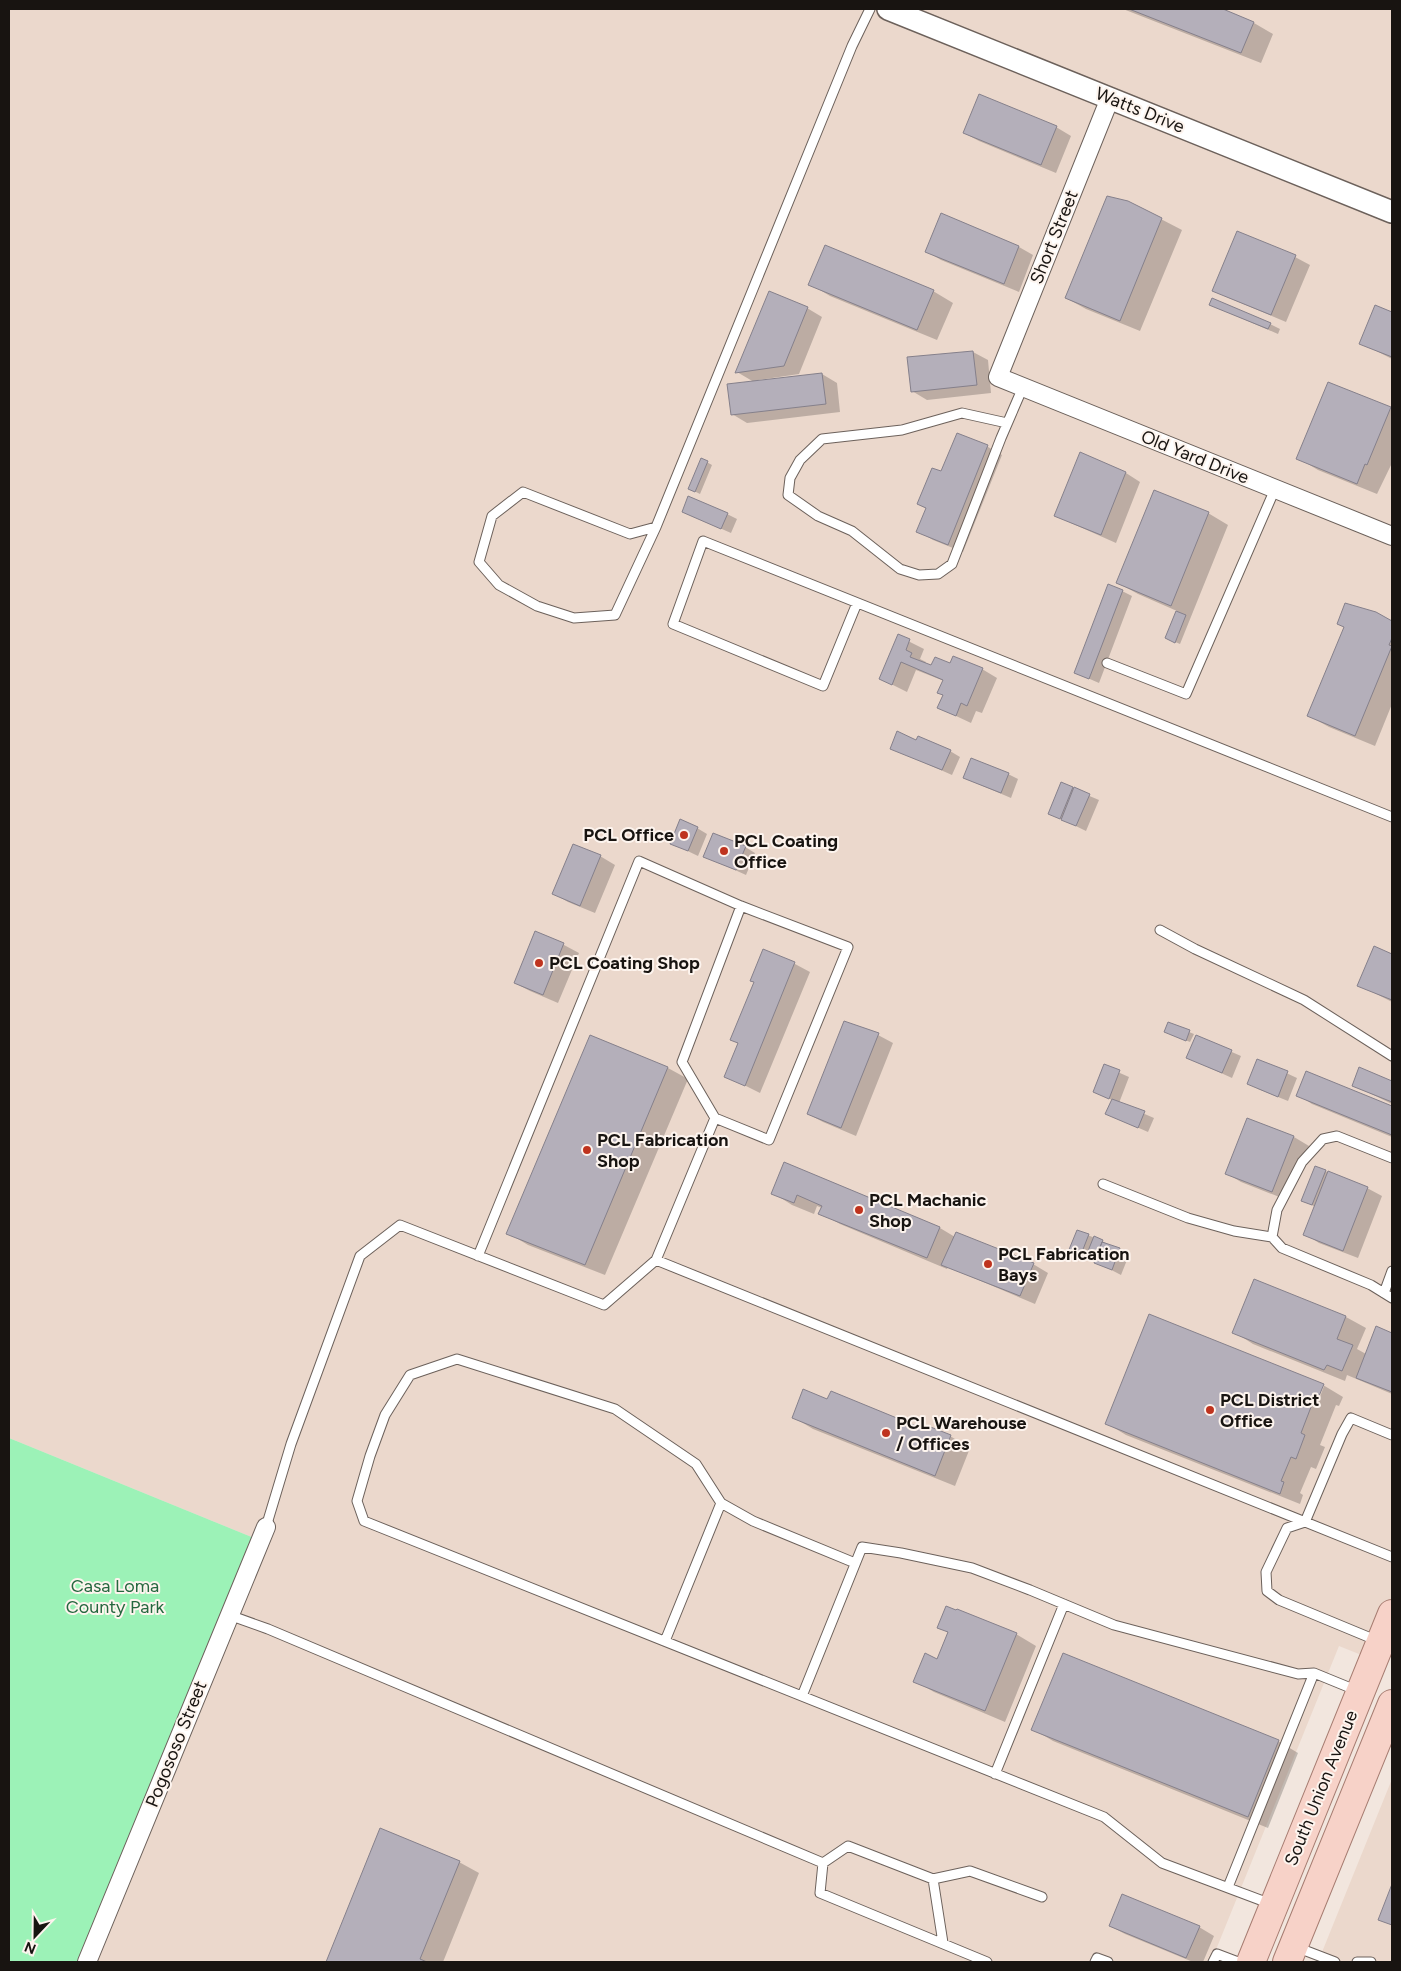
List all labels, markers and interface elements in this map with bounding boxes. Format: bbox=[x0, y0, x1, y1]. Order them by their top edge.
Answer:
street label: Watts Drive bbox=[1092, 82, 1188, 138]
street label: Short Street bbox=[1025, 187, 1083, 287]
street label: Old Yard Drive bbox=[1138, 425, 1252, 489]
place label: PCL Office bbox=[583, 824, 674, 846]
marker: PCL Office bbox=[678, 829, 690, 841]
place label: PCL Coating Office bbox=[734, 830, 838, 873]
marker: PCL Coating Office bbox=[718, 845, 730, 857]
place label: PCL Coating Shop bbox=[549, 952, 700, 974]
marker: PCL Coating Shop bbox=[533, 957, 545, 969]
place label: PCL Fabrication Shop bbox=[597, 1129, 729, 1172]
marker: PCL Fabrication Shop bbox=[581, 1144, 593, 1156]
place label: PCL Machanic Shop bbox=[869, 1189, 986, 1232]
marker: PCL Machanic Shop bbox=[853, 1204, 865, 1216]
place label: PCL Fabrication Bays bbox=[998, 1243, 1130, 1286]
marker: PCL Fabrication Bays bbox=[982, 1258, 994, 1270]
place label: PCL District Office bbox=[1220, 1389, 1319, 1432]
marker: PCL District Office bbox=[1204, 1404, 1216, 1416]
place label: PCL Warehouse / Offices bbox=[896, 1412, 1027, 1455]
marker: PCL Warehouse / Offices bbox=[880, 1427, 892, 1439]
park label: Casa Loma County Park bbox=[66, 1575, 164, 1618]
street label: Pogososo Street bbox=[141, 1677, 211, 1810]
street label: South Union Avenue bbox=[1280, 1707, 1362, 1869]
north arrow bbox=[10, 1911, 60, 1961]
text: N bbox=[22, 1938, 39, 1957]

